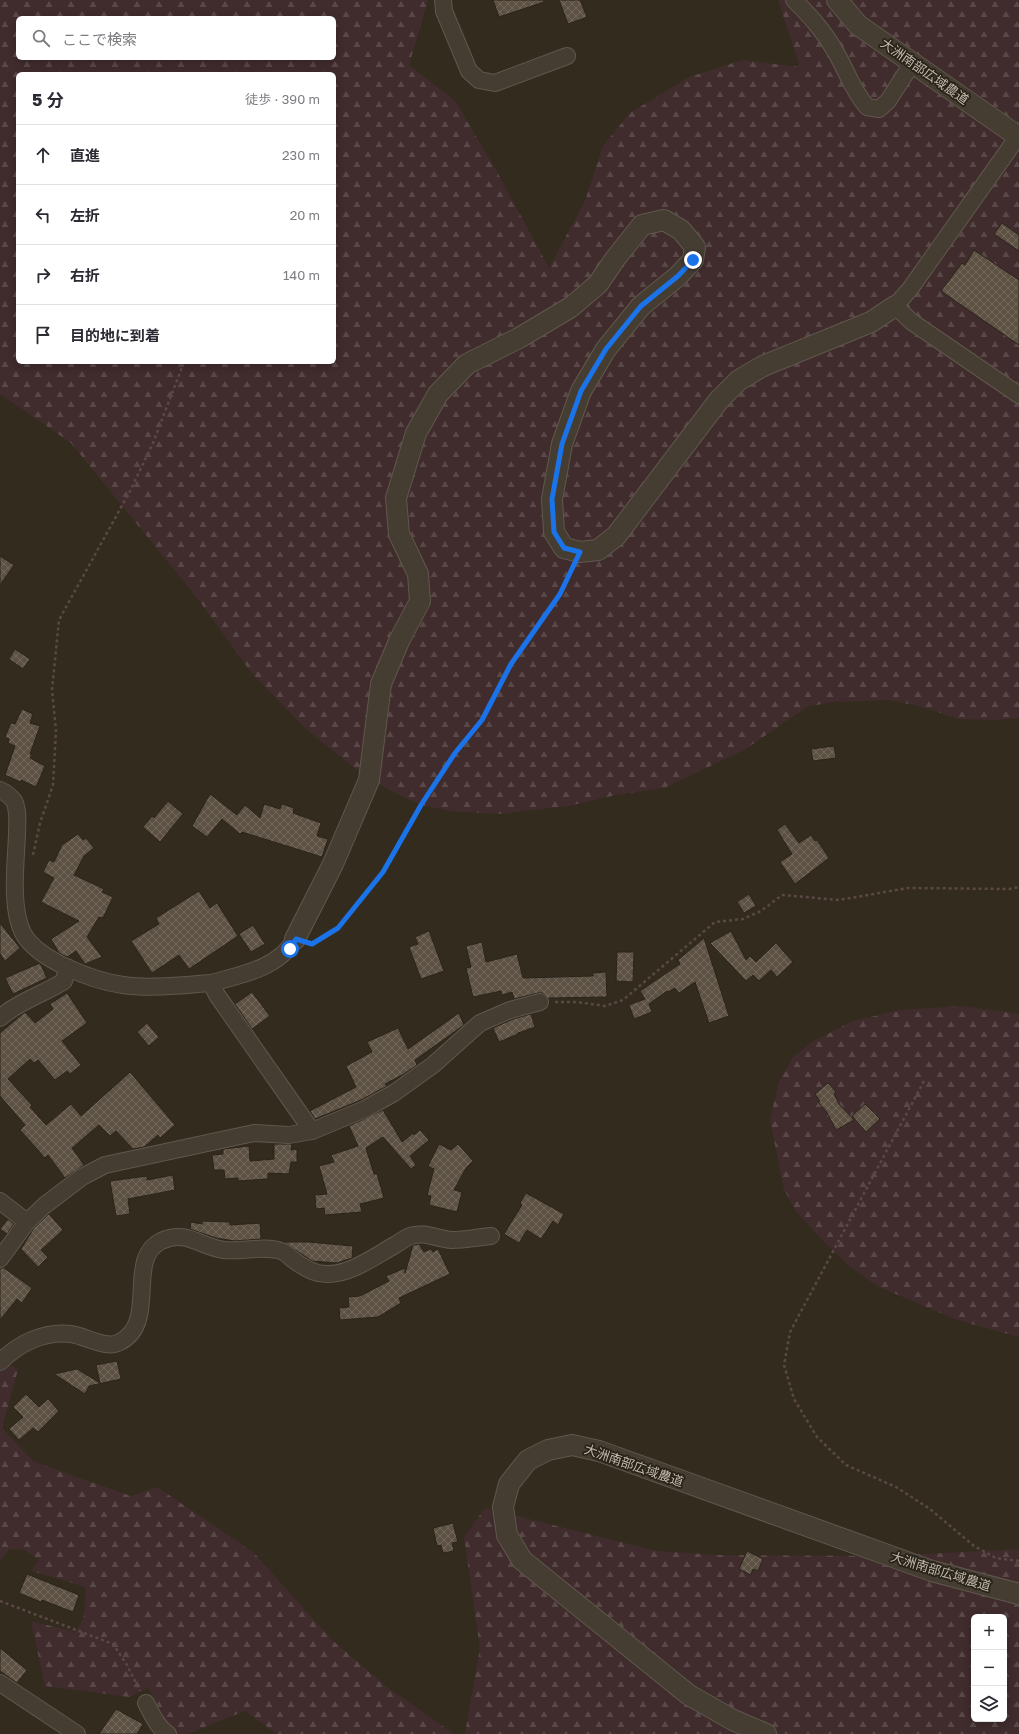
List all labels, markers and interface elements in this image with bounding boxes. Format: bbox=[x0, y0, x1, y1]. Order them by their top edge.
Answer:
search box bbox=[16, 16, 336, 60]
icon: search bbox=[30, 27, 52, 49]
text: ここで検索 bbox=[62, 30, 137, 48]
street label: 大洲南部広域農道 bbox=[878, 35, 972, 107]
text: 5 分 bbox=[32, 89, 64, 110]
text: 徒歩 · 390 m bbox=[245, 91, 320, 107]
icon: ahead bbox=[32, 144, 54, 166]
text: 直進 bbox=[70, 146, 100, 164]
text: 230 m bbox=[282, 147, 320, 163]
icon: left bbox=[32, 204, 54, 226]
text: 左折 bbox=[70, 206, 100, 224]
text: 20 m bbox=[290, 207, 320, 223]
route end bbox=[684, 251, 702, 269]
icon: right bbox=[32, 264, 54, 286]
text: 右折 bbox=[70, 266, 100, 284]
text: 140 m bbox=[283, 267, 320, 283]
icon: arrive bbox=[32, 324, 54, 346]
text: 目的地に到着 bbox=[70, 326, 160, 344]
route start bbox=[281, 940, 299, 958]
street label: 大洲南部広域農道 bbox=[582, 1441, 686, 1489]
street label: 大洲南部広域農道 bbox=[889, 1548, 993, 1594]
map controls bbox=[971, 1614, 1007, 1722]
button: + bbox=[971, 1614, 1007, 1650]
button: − bbox=[971, 1650, 1007, 1686]
button: layers bbox=[971, 1686, 1007, 1722]

